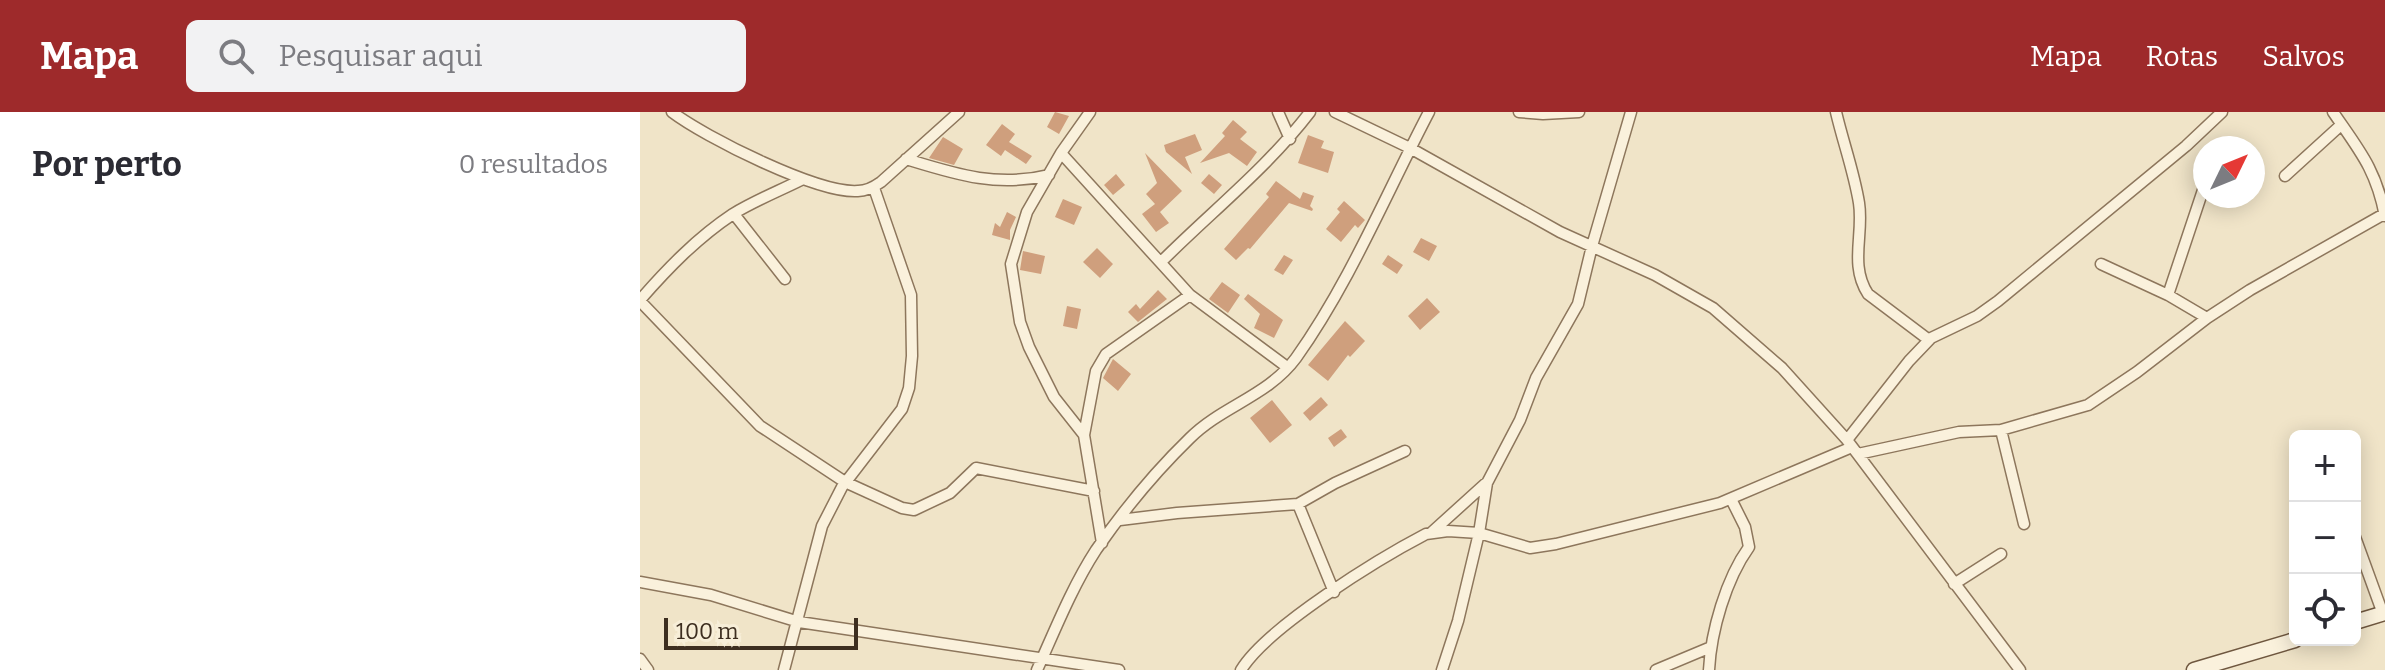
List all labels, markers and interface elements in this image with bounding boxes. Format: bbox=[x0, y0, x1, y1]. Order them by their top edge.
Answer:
search box bbox=[186, 20, 746, 92]
text: Mapa bbox=[40, 33, 138, 79]
icon: search bbox=[214, 34, 258, 78]
text: Pesquisar aqui bbox=[278, 38, 483, 74]
text: Mapa bbox=[2030, 40, 2102, 73]
text: Rotas bbox=[2146, 40, 2218, 73]
text: Salvos bbox=[2262, 40, 2345, 73]
north arrow bbox=[2193, 136, 2265, 208]
text: Por perto bbox=[32, 144, 182, 185]
text: 0 resultados bbox=[459, 149, 608, 180]
map controls bbox=[2289, 430, 2361, 646]
button: + bbox=[2289, 430, 2361, 502]
button: − bbox=[2289, 502, 2361, 574]
button: locate bbox=[2289, 574, 2361, 646]
scale bar bbox=[664, 614, 858, 650]
text: 100 m bbox=[676, 618, 739, 645]

